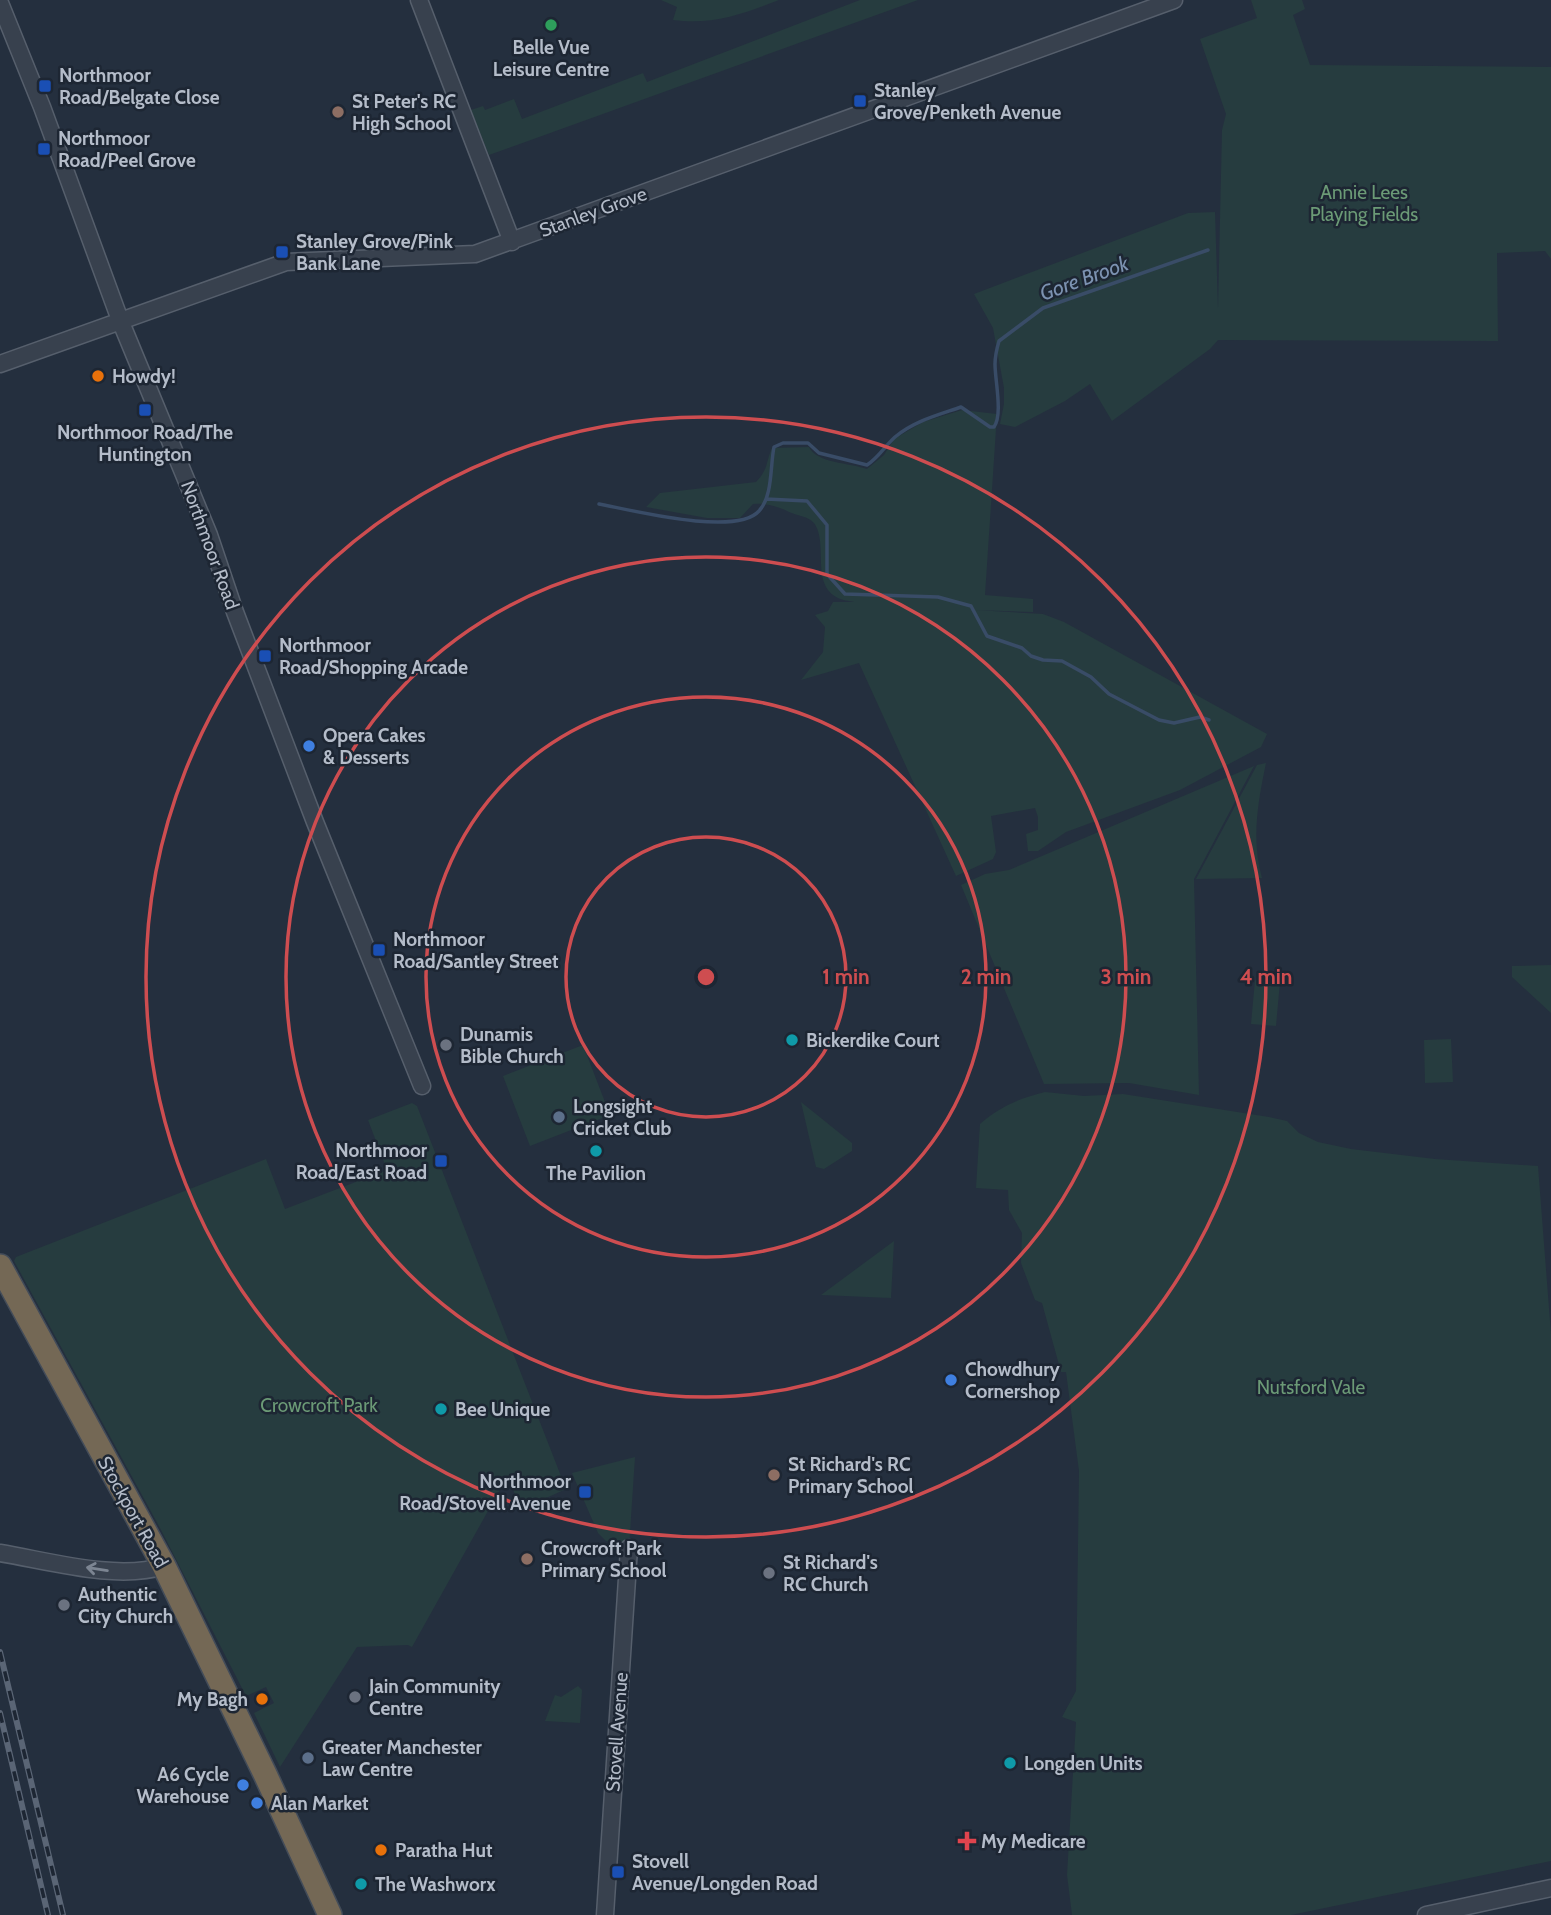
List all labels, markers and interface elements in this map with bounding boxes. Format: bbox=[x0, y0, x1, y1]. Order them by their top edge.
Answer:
marker: Belle Vue Leisure Centre bbox=[543, 17, 559, 33]
place label: Belle Vue Leisure Centre bbox=[493, 36, 609, 81]
place label: Northmoor Road/Belgate Close bbox=[59, 64, 220, 109]
marker: Northmoor Road/Belgate Close bbox=[37, 78, 53, 94]
place label: Stanley Grove/Penketh Avenue bbox=[874, 79, 1061, 124]
place label: St Peter's RC High School bbox=[352, 90, 456, 135]
marker: Stanley Grove/Penketh Avenue bbox=[852, 93, 868, 109]
marker: St Peter's RC High School bbox=[330, 104, 346, 120]
place label: Northmoor Road/Peel Grove bbox=[58, 127, 196, 172]
marker: Northmoor Road/Peel Grove bbox=[36, 141, 52, 157]
park label: Annie Lees Playing Fields bbox=[1310, 181, 1418, 226]
street label: Stanley Grove bbox=[536, 182, 650, 242]
place label: Stanley Grove/Pink Bank Lane bbox=[296, 230, 454, 275]
marker: Stanley Grove/Pink Bank Lane bbox=[274, 244, 290, 260]
water label: Gore Brook bbox=[1036, 250, 1133, 306]
place label: Howdy! bbox=[112, 365, 176, 388]
marker: Howdy! bbox=[90, 368, 106, 384]
marker: Northmoor Road/The Huntington bbox=[137, 402, 153, 418]
place label: Northmoor Road/The Huntington bbox=[57, 421, 233, 466]
street label: Northmoor Road bbox=[176, 477, 244, 613]
place label: Northmoor Road/Shopping Arcade bbox=[279, 634, 468, 679]
marker: Northmoor Road/Shopping Arcade bbox=[257, 648, 273, 664]
place label: Opera Cakes & Desserts bbox=[323, 724, 426, 769]
marker: Opera Cakes & Desserts bbox=[301, 738, 317, 754]
place label: Northmoor Road/Santley Street bbox=[393, 928, 559, 973]
marker: Northmoor Road/Santley Street bbox=[371, 942, 387, 958]
text: 1 min bbox=[822, 964, 870, 989]
text: 2 min bbox=[961, 964, 1011, 989]
text: 3 min bbox=[1101, 964, 1151, 989]
text: 4 min bbox=[1240, 964, 1292, 989]
centre of rings bbox=[694, 965, 718, 989]
place label: Dunamis Bible Church bbox=[460, 1023, 564, 1068]
place label: Bickerdike Court bbox=[806, 1029, 940, 1052]
marker: Bickerdike Court bbox=[784, 1032, 800, 1048]
marker: Dunamis Bible Church bbox=[438, 1037, 454, 1053]
place label: Longsight Cricket Club bbox=[573, 1095, 671, 1140]
marker: Longsight Cricket Club bbox=[551, 1109, 567, 1125]
place label: Northmoor Road/East Road bbox=[296, 1139, 428, 1184]
marker: The Pavilion bbox=[588, 1143, 604, 1159]
marker: Northmoor Road/East Road bbox=[433, 1153, 449, 1169]
place label: The Pavilion bbox=[546, 1162, 646, 1185]
place label: Chowdhury Cornershop bbox=[965, 1358, 1060, 1403]
marker: Chowdhury Cornershop bbox=[943, 1372, 959, 1388]
park label: Nutsford Vale bbox=[1257, 1376, 1366, 1399]
park label: Crowcroft Park bbox=[260, 1394, 378, 1417]
place label: Bee Unique bbox=[455, 1398, 550, 1421]
marker: Bee Unique bbox=[433, 1401, 449, 1417]
street label: Stockport Road bbox=[93, 1452, 173, 1572]
place label: St Richard's RC Primary School bbox=[788, 1453, 914, 1498]
marker: St Richard's RC Primary School bbox=[766, 1467, 782, 1483]
place label: Northmoor Road/Stovell Avenue bbox=[399, 1470, 572, 1515]
marker: Northmoor Road/Stovell Avenue bbox=[577, 1484, 593, 1500]
place label: Crowcroft Park Primary School bbox=[541, 1537, 667, 1582]
marker: Crowcroft Park Primary School bbox=[519, 1551, 535, 1567]
place label: St Richard's RC Church bbox=[783, 1551, 878, 1596]
one-way arrow bbox=[86, 1562, 108, 1575]
marker: St Richard's RC Church bbox=[761, 1565, 777, 1581]
place label: Authentic City Church bbox=[78, 1583, 173, 1628]
marker: Authentic City Church bbox=[56, 1597, 72, 1613]
street label: Stovell Avenue bbox=[601, 1671, 633, 1793]
place label: Jain Community Centre bbox=[368, 1675, 501, 1720]
place label: My Bagh bbox=[177, 1688, 248, 1711]
marker: Jain Community Centre bbox=[347, 1689, 363, 1705]
marker: My Bagh bbox=[254, 1691, 270, 1707]
place label: Greater Manchester Law Centre bbox=[322, 1736, 482, 1781]
marker: Greater Manchester Law Centre bbox=[300, 1750, 316, 1766]
place label: Longden Units bbox=[1024, 1752, 1143, 1775]
marker: Longden Units bbox=[1002, 1755, 1018, 1771]
place label: A6 Cycle Warehouse bbox=[136, 1763, 229, 1808]
marker: A6 Cycle Warehouse bbox=[235, 1777, 251, 1793]
place label: Alan Market bbox=[271, 1792, 369, 1815]
marker: Alan Market bbox=[249, 1795, 265, 1811]
place label: My Medicare bbox=[981, 1830, 1086, 1853]
marker: My Medicare bbox=[959, 1833, 975, 1849]
place label: Paratha Hut bbox=[395, 1839, 493, 1862]
marker: Paratha Hut bbox=[373, 1842, 389, 1858]
place label: Stovell Avenue/Longden Road bbox=[632, 1850, 818, 1895]
marker: Stovell Avenue/Longden Road bbox=[610, 1864, 626, 1880]
place label: The Washworx bbox=[375, 1873, 496, 1896]
marker: The Washworx bbox=[353, 1876, 369, 1892]

